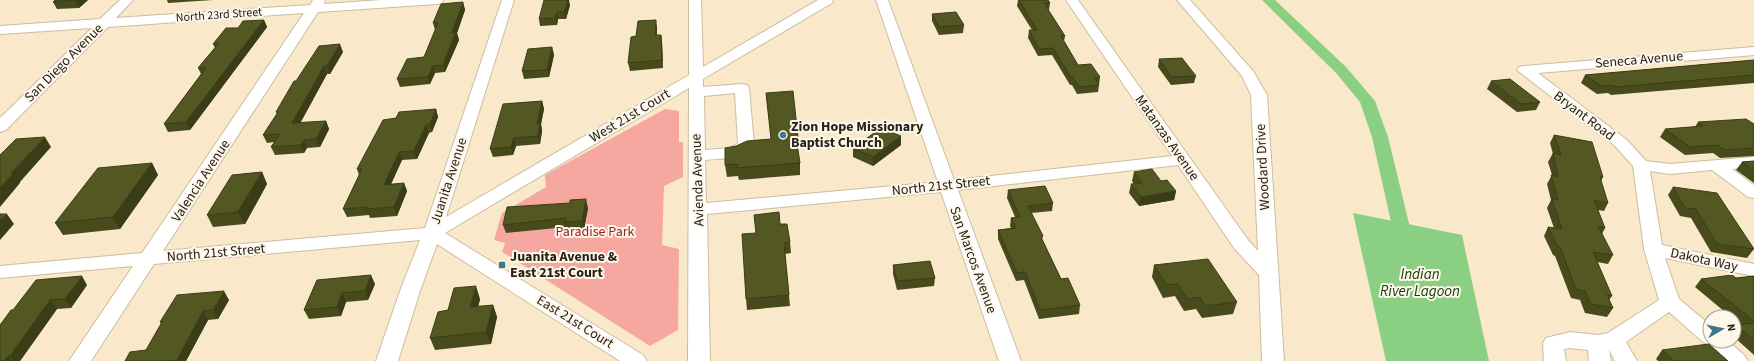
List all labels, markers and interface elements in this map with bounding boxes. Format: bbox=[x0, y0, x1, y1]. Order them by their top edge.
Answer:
street label: North 23rd Street bbox=[175, 4, 263, 26]
street label: San Diego Avenue bbox=[20, 19, 108, 107]
street label: Seneca Avenue bbox=[1594, 46, 1684, 74]
street label: West 21st Court bbox=[586, 84, 674, 148]
street label: Bryant Road bbox=[1549, 86, 1619, 146]
street label: Matanzas Avenue bbox=[1130, 91, 1204, 185]
place label: Zion Hope Missionary Baptist Church bbox=[791, 117, 924, 153]
street label: Woodard Drive bbox=[1251, 123, 1275, 211]
marker: Zion Hope Missionary Baptist Church bbox=[778, 130, 788, 140]
street label: Avienda Avenue bbox=[686, 133, 710, 227]
street label: Juanita Avenue bbox=[426, 135, 472, 227]
street label: Valencia Avenue bbox=[167, 136, 235, 226]
street label: North 21st Street bbox=[891, 171, 991, 201]
street label: San Marcos Avenue bbox=[944, 204, 1002, 316]
park label: Paradise Park bbox=[556, 222, 635, 242]
street label: North 21st Street bbox=[166, 239, 266, 267]
street label: Dakota Way bbox=[1668, 243, 1740, 277]
place label: Juanita Avenue & East 21st Court bbox=[510, 247, 618, 283]
marker: Juanita Avenue & East 21st Court bbox=[497, 260, 507, 270]
water label: Indian River Lagoon bbox=[1380, 264, 1460, 302]
street label: East 21st Court bbox=[533, 290, 618, 354]
north arrow bbox=[1702, 309, 1742, 349]
text: N bbox=[1723, 323, 1739, 332]

